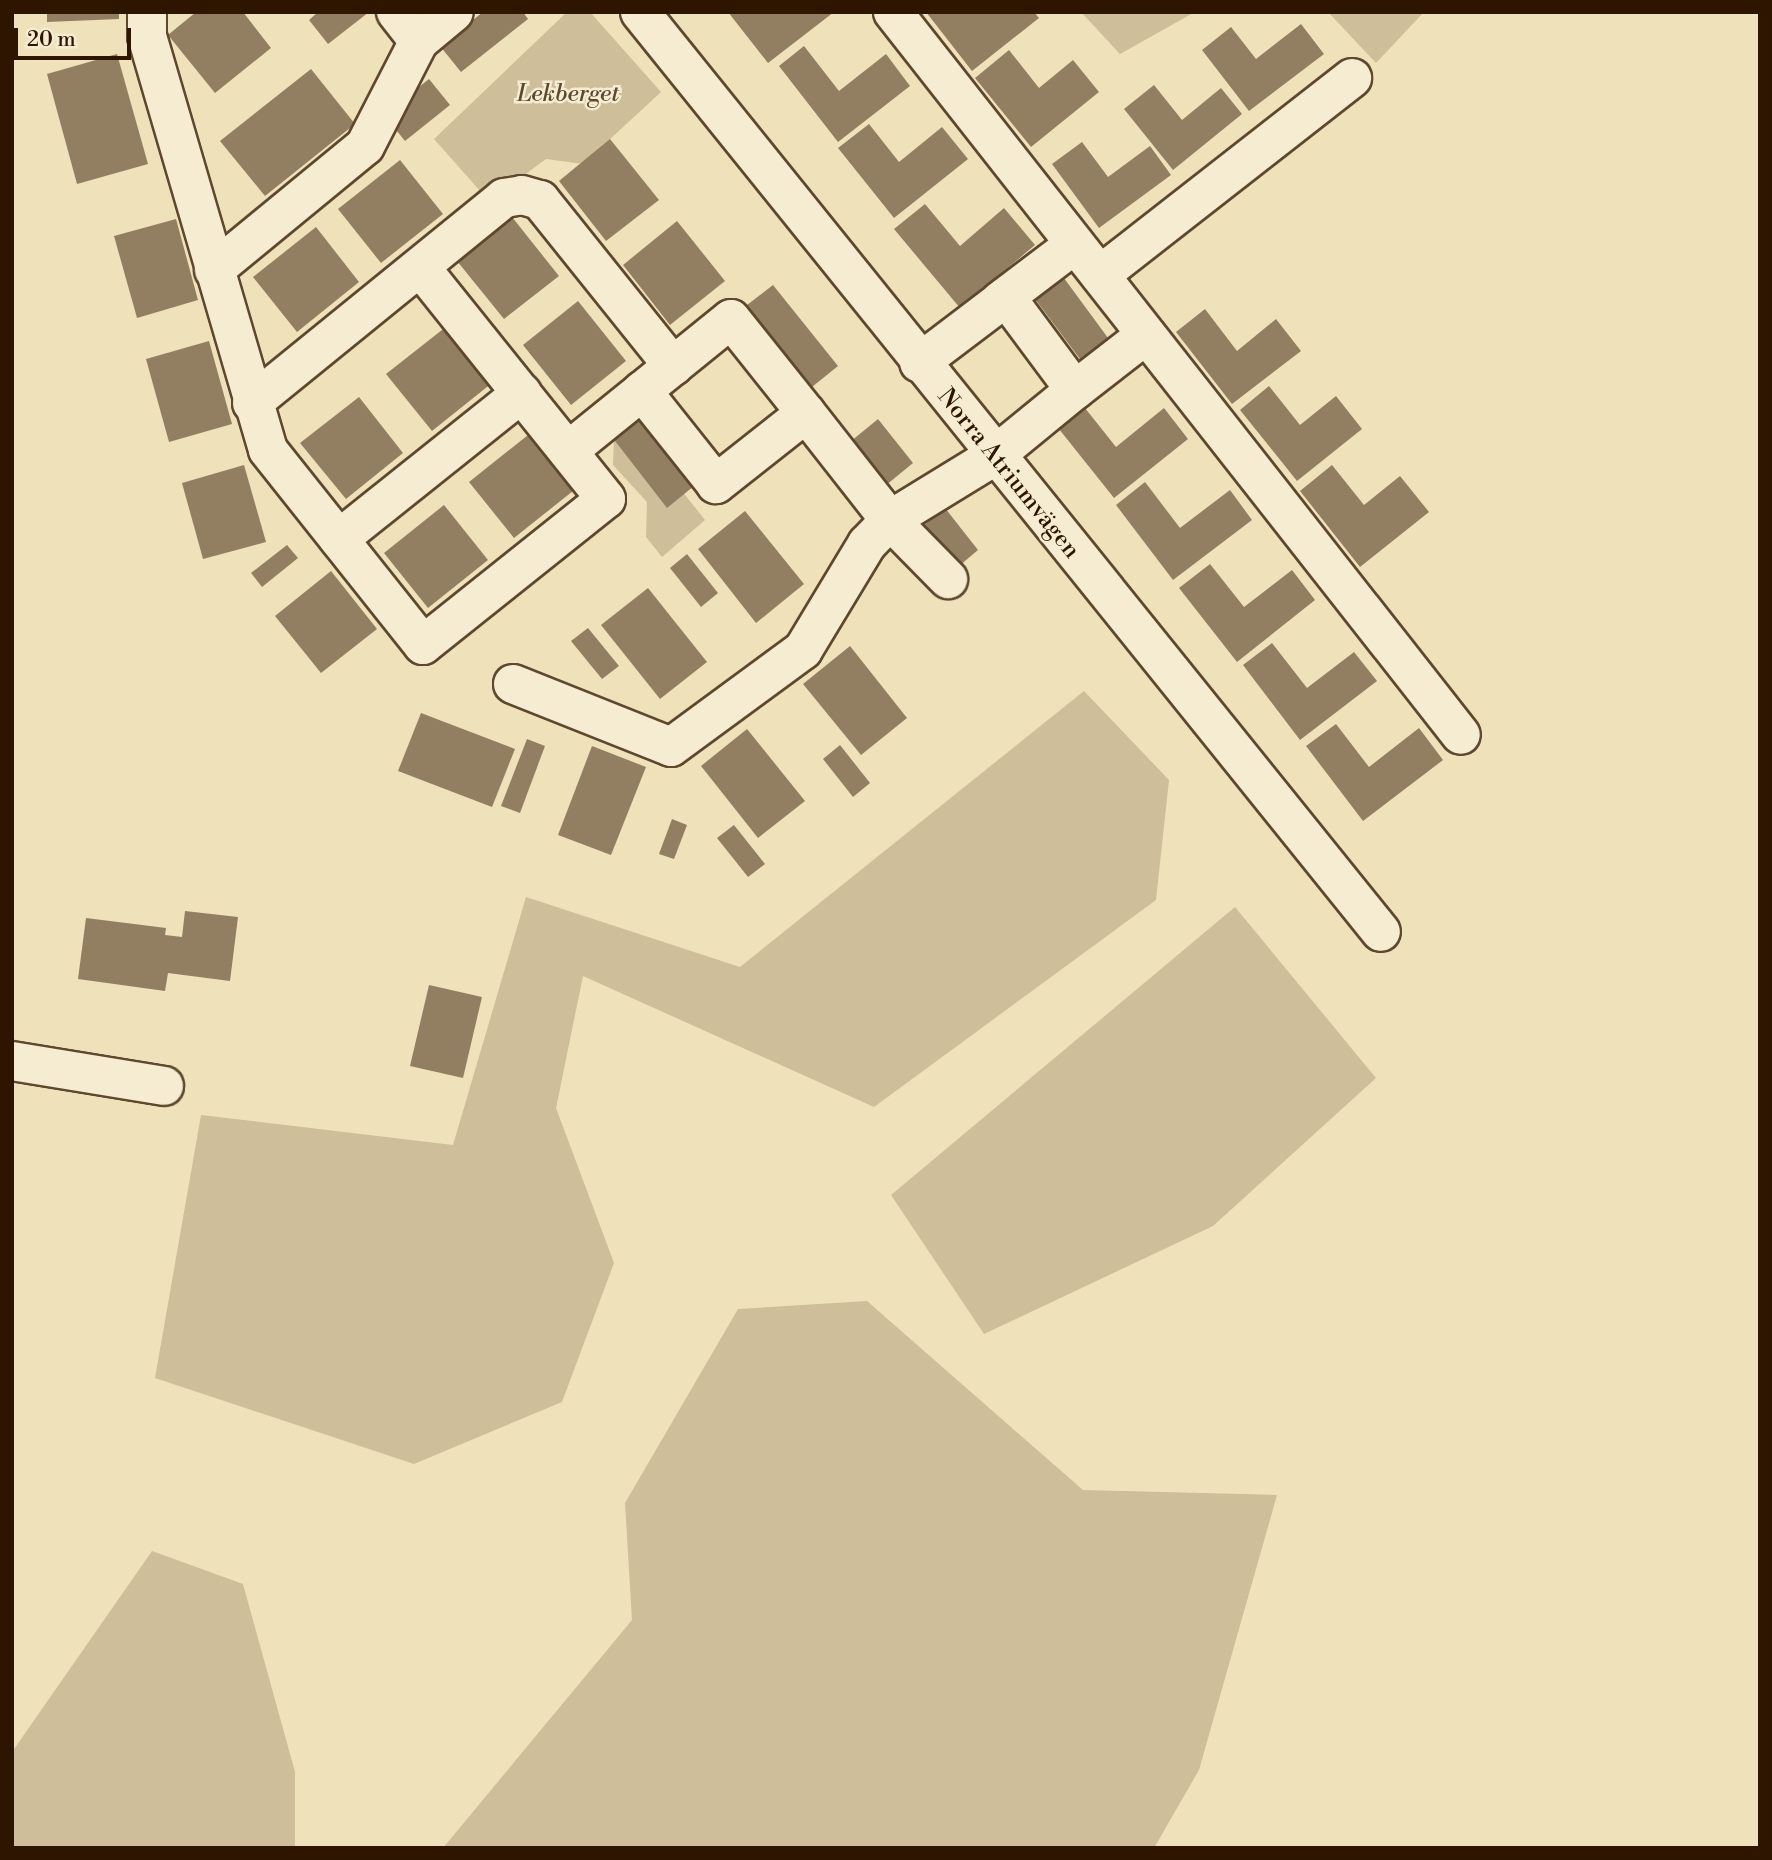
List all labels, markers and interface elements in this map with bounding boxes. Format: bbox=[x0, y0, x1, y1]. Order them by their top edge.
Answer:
scale bar bbox=[18, 14, 135, 58]
text: 20 m bbox=[27, 27, 76, 53]
park label: Lekberget bbox=[517, 81, 619, 109]
street label: Norra Atriumvägen bbox=[931, 383, 1085, 565]

